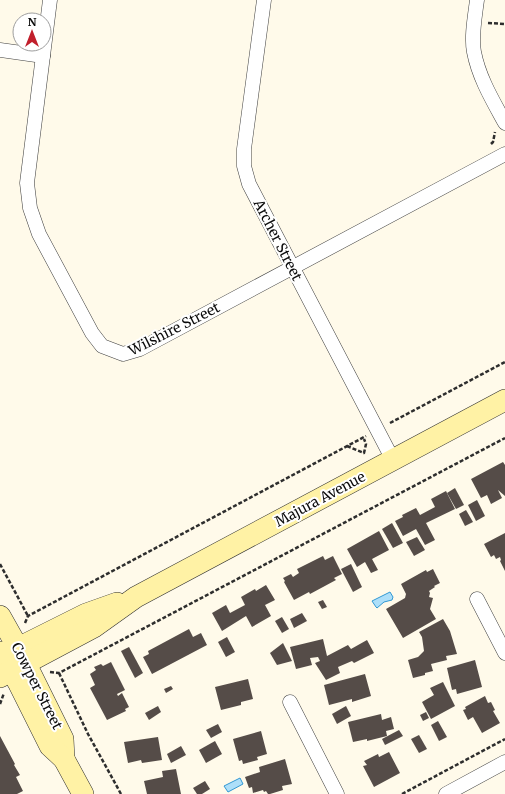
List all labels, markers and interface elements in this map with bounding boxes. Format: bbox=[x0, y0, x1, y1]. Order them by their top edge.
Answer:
north arrow bbox=[12, 12, 52, 52]
text: N bbox=[28, 15, 37, 29]
street label: Archer Street bbox=[249, 195, 306, 284]
street label: Wilshire Street bbox=[125, 298, 223, 360]
street label: Majura Avenue bbox=[272, 468, 368, 530]
street label: Cowper Street bbox=[7, 639, 67, 733]

